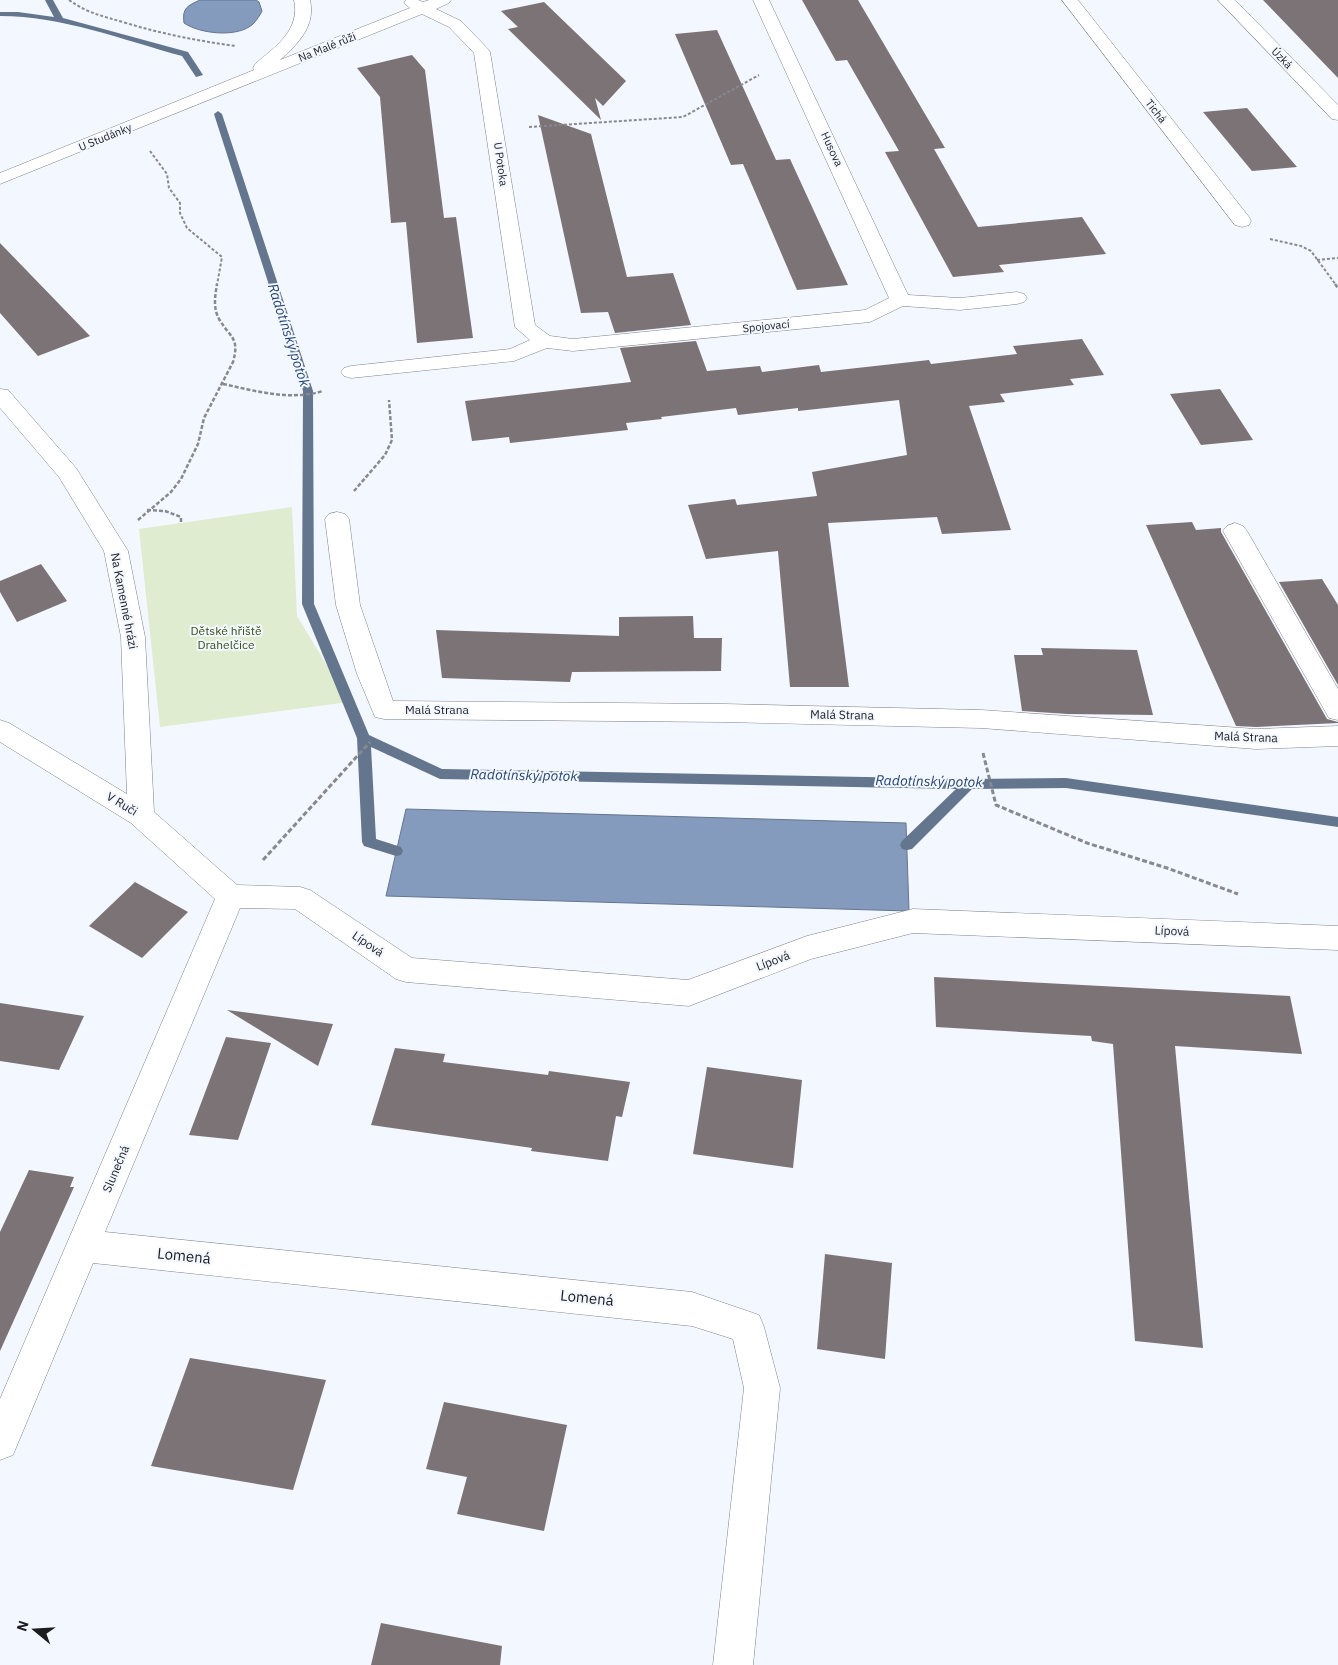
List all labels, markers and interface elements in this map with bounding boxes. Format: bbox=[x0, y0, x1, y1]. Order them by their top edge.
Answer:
street label: Na Malé růži bbox=[296, 29, 358, 65]
street label: Úzká bbox=[1269, 44, 1296, 72]
street label: Tichá bbox=[1142, 96, 1170, 126]
street label: U Studánky bbox=[76, 120, 134, 154]
street label: Husova bbox=[818, 129, 846, 169]
street label: U Potoka bbox=[491, 141, 511, 187]
water label: Radotínský potok bbox=[264, 281, 314, 390]
street label: Spojovací bbox=[742, 317, 790, 335]
street label: Na Kamenné hrázi bbox=[108, 551, 141, 650]
park label: Dětské hřiště Drahelčice bbox=[191, 623, 262, 652]
street label: Malá Strana bbox=[405, 702, 469, 717]
street label: Malá Strana bbox=[810, 706, 875, 723]
street label: Malá Strana bbox=[1214, 728, 1279, 745]
water label: Radotínský potok bbox=[470, 765, 579, 785]
water label: Radotínský potok bbox=[875, 771, 984, 791]
street label: V Ruči bbox=[104, 788, 141, 819]
street label: Lípová bbox=[1154, 922, 1190, 939]
street label: Lípová bbox=[350, 928, 387, 960]
street label: Lípová bbox=[754, 947, 792, 974]
street label: Slunečná bbox=[99, 1142, 132, 1195]
street label: Lomená bbox=[156, 1243, 212, 1268]
street label: Lomená bbox=[559, 1285, 615, 1310]
north arrow bbox=[10, 1605, 60, 1655]
text: N bbox=[13, 1618, 33, 1634]

